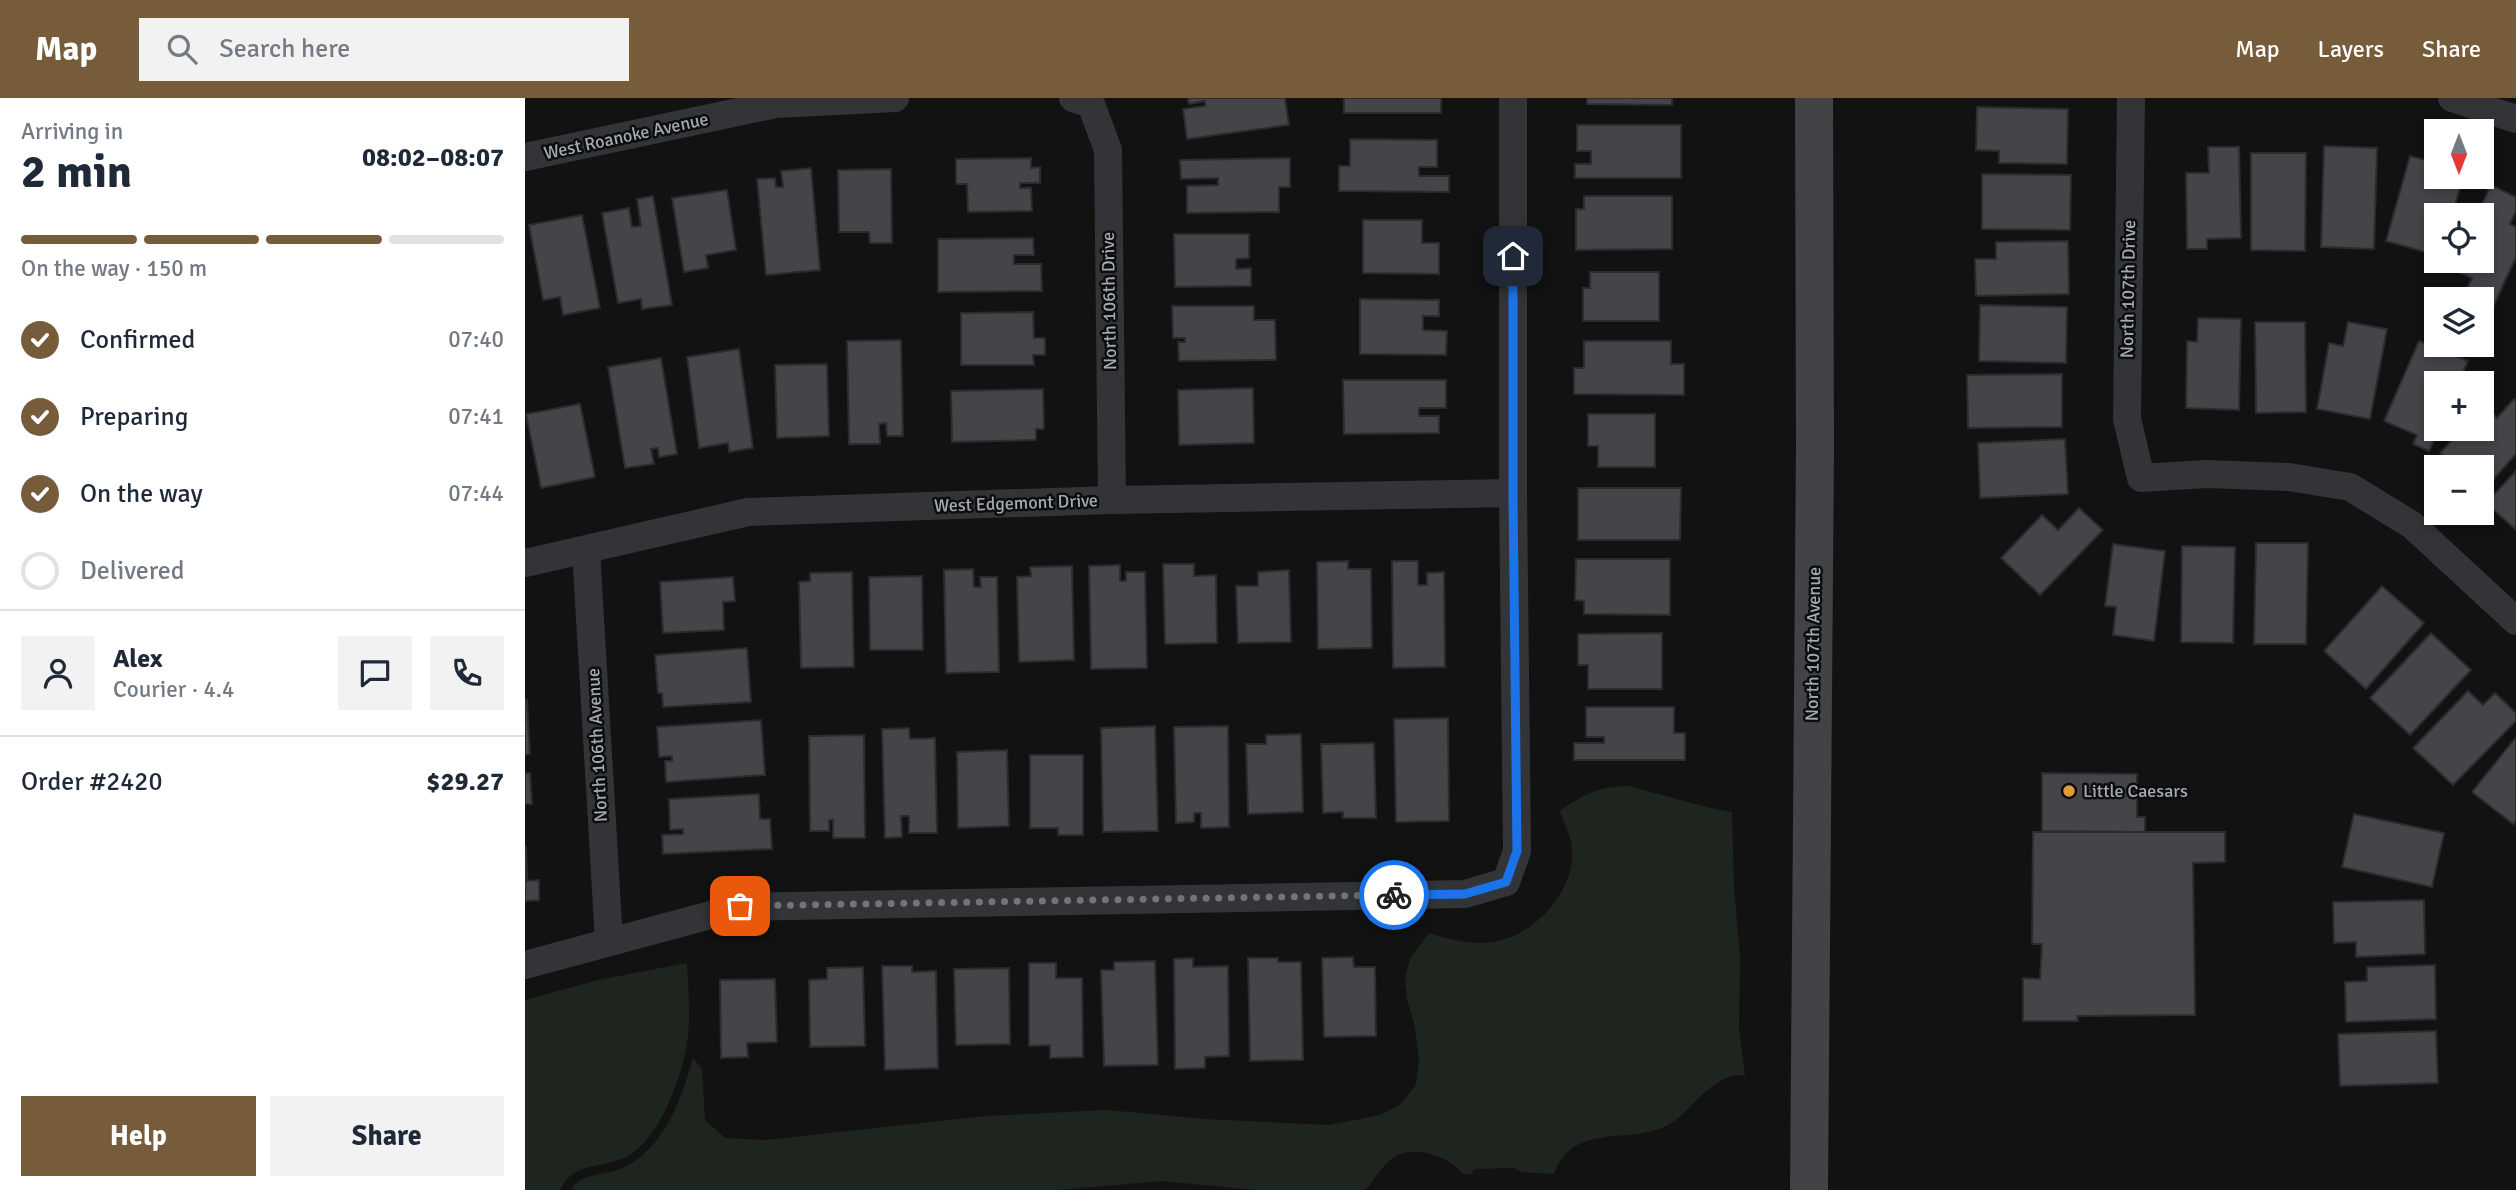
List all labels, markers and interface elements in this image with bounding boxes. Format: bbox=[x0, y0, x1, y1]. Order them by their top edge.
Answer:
search box bbox=[139, 18, 629, 81]
text: Map bbox=[35, 29, 97, 70]
icon: search bbox=[163, 30, 201, 68]
text: Search here bbox=[219, 33, 350, 65]
text: Map bbox=[2235, 34, 2280, 64]
text: Layers bbox=[2318, 34, 2384, 64]
text: Share bbox=[2422, 34, 2481, 64]
street label: West Roanoke Avenue bbox=[542, 108, 710, 164]
text: Arriving in bbox=[21, 117, 123, 146]
north arrow bbox=[2424, 119, 2494, 189]
map controls bbox=[2424, 119, 2494, 525]
text: 08:02–08:07 bbox=[362, 142, 504, 174]
text: 2 min bbox=[21, 144, 132, 200]
button: locate bbox=[2424, 203, 2494, 273]
street label: North 107th Drive bbox=[2116, 220, 2140, 358]
pin bbox=[1483, 226, 1543, 286]
street label: North 106th Drive bbox=[1097, 232, 1121, 370]
icon: home bbox=[1494, 237, 1532, 275]
text: On the way · 150 m bbox=[21, 254, 207, 283]
button: layers bbox=[2424, 287, 2494, 357]
icon: check bbox=[21, 321, 59, 359]
text: Confirmed bbox=[80, 324, 195, 356]
text: 07:40 bbox=[448, 325, 504, 354]
button: + bbox=[2424, 371, 2494, 441]
icon: check bbox=[21, 398, 59, 436]
text: Preparing bbox=[80, 401, 188, 433]
text: 07:41 bbox=[448, 402, 504, 431]
button: − bbox=[2424, 455, 2494, 525]
icon: check bbox=[21, 475, 59, 513]
text: On the way bbox=[80, 478, 203, 510]
text: 07:44 bbox=[448, 479, 504, 508]
street label: West Edgemont Drive bbox=[934, 489, 1098, 517]
text: Delivered bbox=[80, 555, 185, 587]
street label: North 107th Avenue bbox=[1801, 567, 1825, 721]
button: person bbox=[21, 636, 95, 710]
button: chat bbox=[338, 636, 412, 710]
button: phone bbox=[430, 636, 504, 710]
text: Alex bbox=[113, 643, 163, 675]
street label: North 106th Avenue bbox=[582, 667, 612, 823]
text: Courier · 4.4 bbox=[113, 675, 234, 704]
text: Order #2420 bbox=[21, 766, 162, 798]
text: $29.27 bbox=[426, 766, 504, 798]
place label: Little Caesars bbox=[2083, 780, 2188, 802]
marker: Little Caesars bbox=[2061, 783, 2077, 799]
courier bbox=[1359, 860, 1429, 930]
pin bbox=[710, 876, 770, 936]
icon: bike bbox=[1375, 876, 1413, 914]
icon: bag bbox=[721, 887, 759, 925]
button: Help bbox=[21, 1096, 256, 1176]
button: Share bbox=[270, 1096, 504, 1176]

